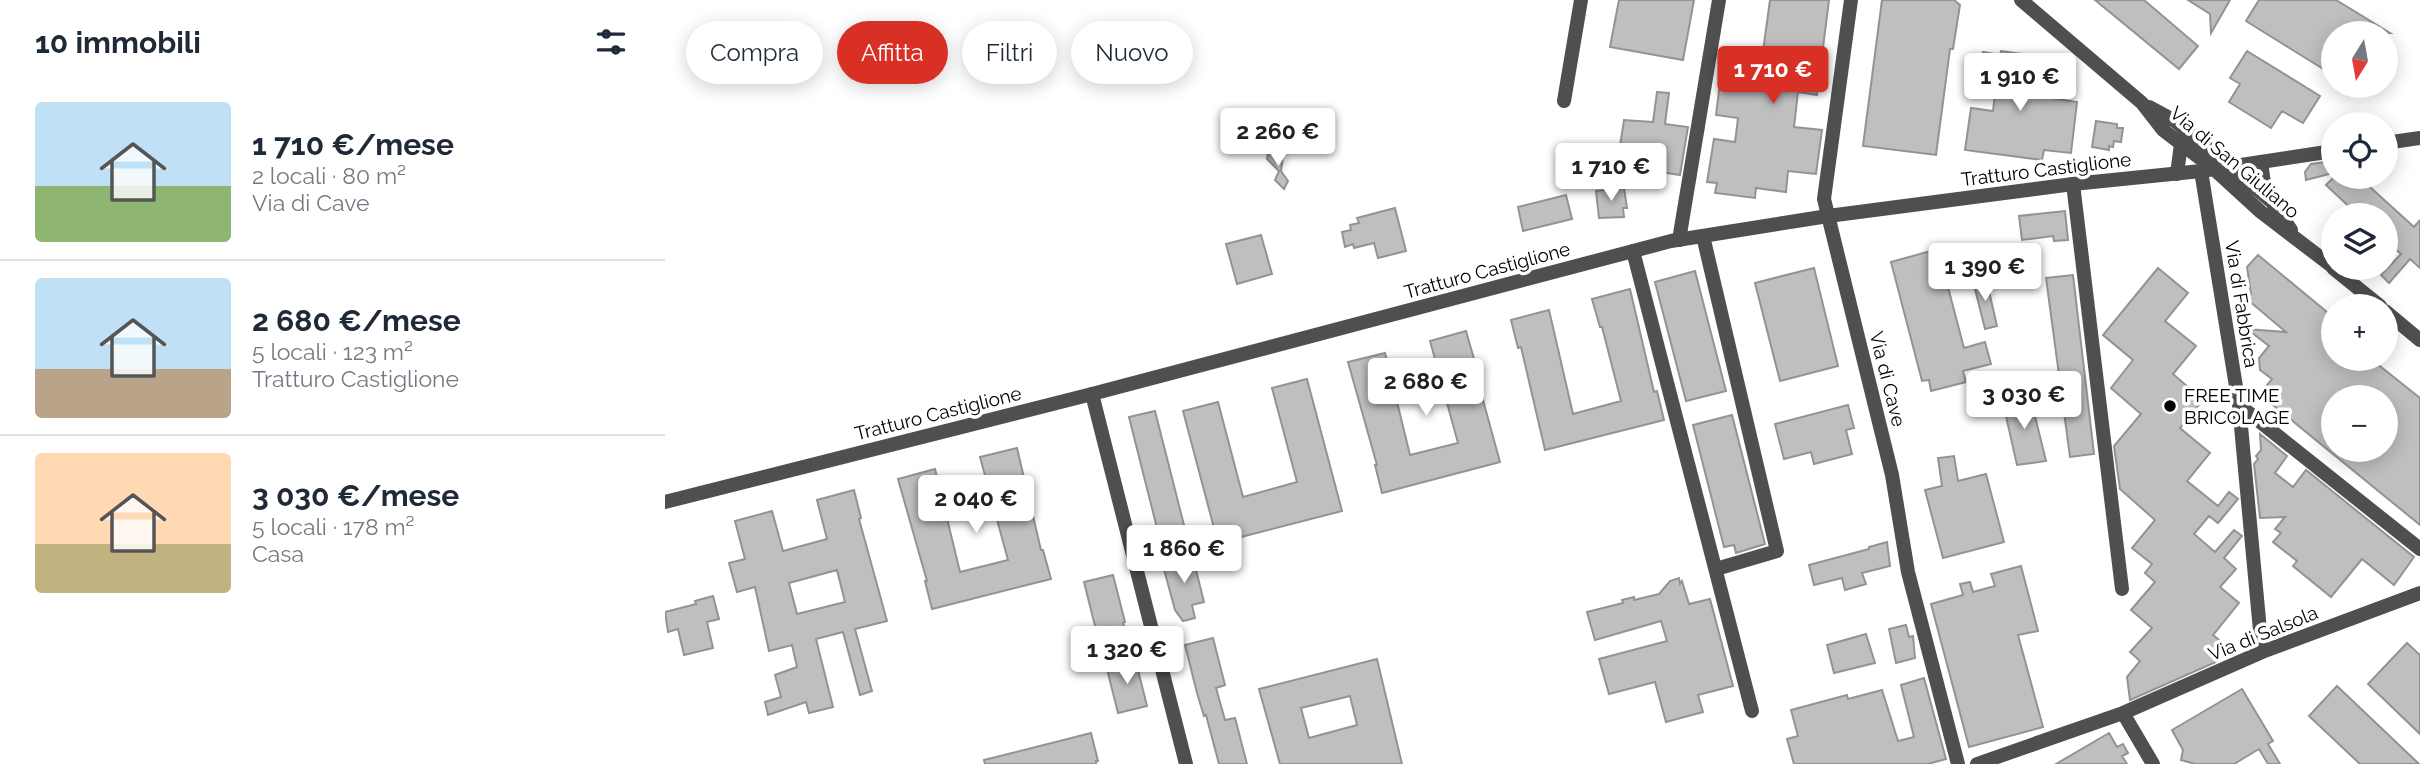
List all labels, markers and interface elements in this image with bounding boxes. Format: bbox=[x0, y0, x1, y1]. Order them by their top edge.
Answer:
chip: Compra bbox=[686, 21, 823, 84]
chip: Affitta bbox=[837, 21, 948, 84]
chip: Filtri bbox=[962, 21, 1057, 84]
chip: Nuovo bbox=[1071, 21, 1193, 84]
north arrow bbox=[2321, 21, 2397, 98]
map controls bbox=[2321, 21, 2398, 462]
icon: filters bbox=[592, 23, 630, 61]
text: 10 immobili bbox=[35, 25, 201, 60]
pin: 1 710 € bbox=[1708, 46, 1838, 106]
pin: 1 910 € bbox=[1955, 54, 2085, 113]
text: 1 710 € bbox=[1733, 55, 1813, 82]
text: 1 910 € bbox=[1980, 62, 2060, 89]
street label: Via di San Giuliano bbox=[2166, 102, 2304, 222]
pin: 2 260 € bbox=[1213, 108, 1343, 168]
button: locate bbox=[2321, 112, 2398, 189]
text: 2 260 € bbox=[1236, 117, 1320, 144]
text: 1 710 €/mese bbox=[252, 127, 454, 162]
icon: home bbox=[91, 130, 175, 214]
pin: 1 710 € bbox=[1546, 144, 1676, 203]
street label: Tratturo Castiglione bbox=[1960, 148, 2132, 190]
text: 1 710 € bbox=[1571, 152, 1651, 179]
text: 2 locali · 80 m² bbox=[252, 162, 406, 189]
text: Via di Cave bbox=[252, 189, 370, 216]
button: layers bbox=[2321, 203, 2398, 280]
street label: Tratturo Castiglione bbox=[1402, 237, 1572, 303]
street label: Via di Fabbrica bbox=[2221, 239, 2263, 369]
pin: 1 390 € bbox=[1920, 244, 2050, 303]
text: 1 390 € bbox=[1944, 252, 2026, 279]
button: + bbox=[2321, 294, 2398, 371]
text: 2 680 €/mese bbox=[252, 303, 461, 338]
icon: home bbox=[91, 306, 175, 390]
street label: Via di Cave bbox=[1866, 329, 1910, 429]
text: 5 locali · 123 m² bbox=[252, 338, 413, 365]
pin: 2 680 € bbox=[1361, 358, 1491, 418]
text: Tratturo Castiglione bbox=[252, 365, 459, 392]
text: 2 680 € bbox=[1384, 367, 1468, 394]
pin: 3 030 € bbox=[1959, 372, 2089, 431]
text: 3 030 € bbox=[1982, 380, 2066, 407]
street label: Tratturo Castiglione bbox=[852, 382, 1024, 444]
place label: FREE TIME BRICOLAGE bbox=[2184, 384, 2290, 428]
button: − bbox=[2321, 385, 2398, 462]
marker: FREE TIME BRICOLAGE bbox=[2162, 398, 2178, 414]
pin: 2 040 € bbox=[911, 476, 1041, 535]
text: 3 030 €/mese bbox=[252, 478, 459, 513]
icon: home bbox=[91, 481, 175, 565]
text: 2 040 € bbox=[934, 484, 1018, 511]
text: 5 locali · 178 m² bbox=[252, 513, 414, 540]
pin: 1 860 € bbox=[1119, 526, 1249, 585]
text: 1 860 € bbox=[1143, 534, 1225, 561]
text: Casa bbox=[252, 540, 304, 567]
street label: Via di Salsola bbox=[2205, 601, 2321, 665]
pin: 1 320 € bbox=[1062, 626, 1192, 686]
text: 1 320 € bbox=[1087, 635, 1167, 662]

